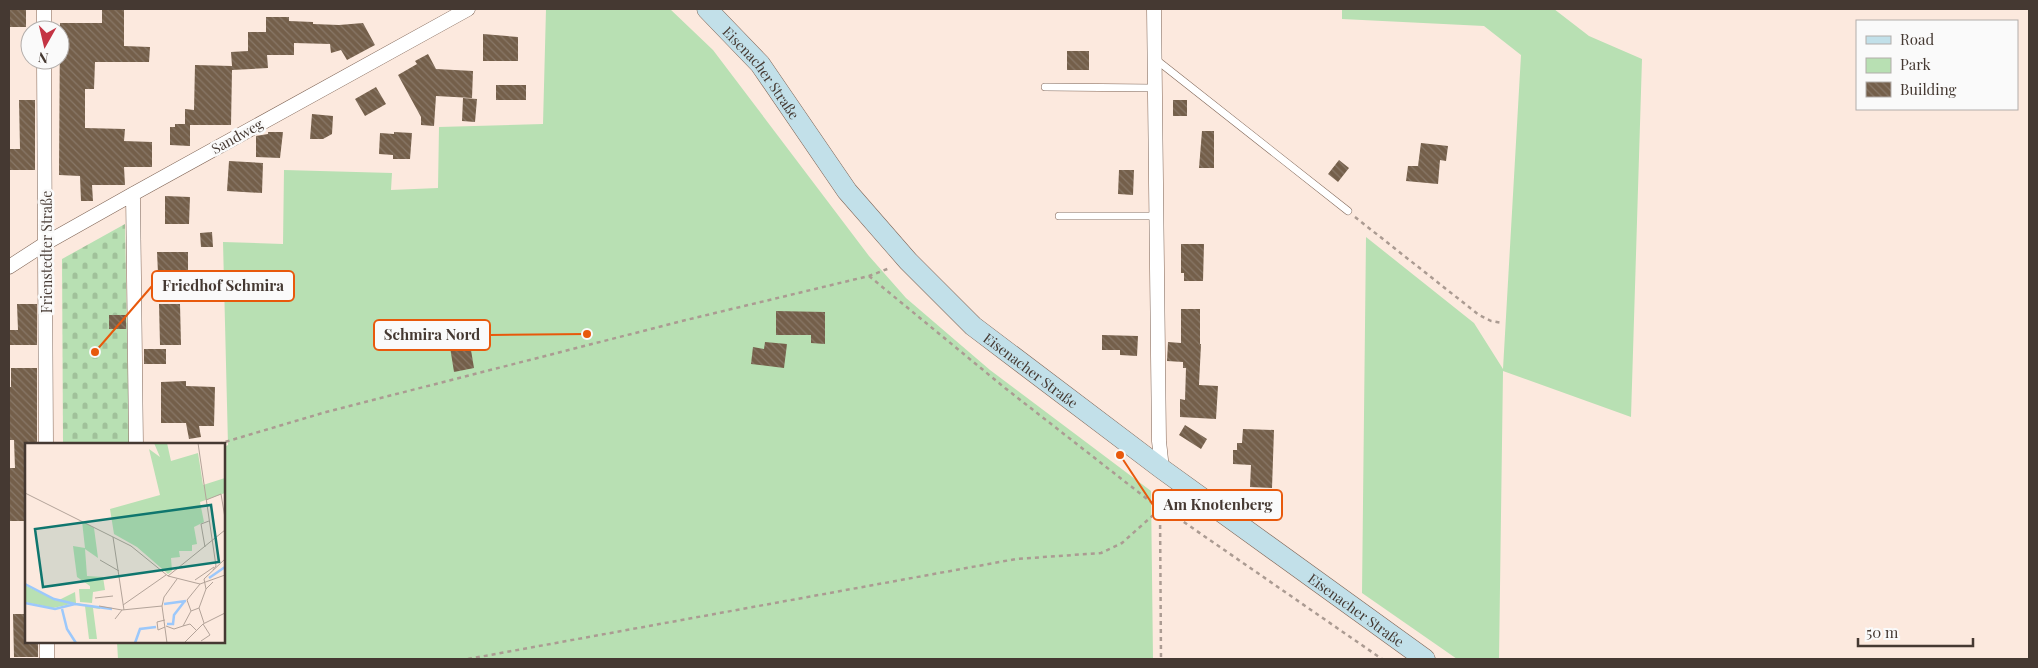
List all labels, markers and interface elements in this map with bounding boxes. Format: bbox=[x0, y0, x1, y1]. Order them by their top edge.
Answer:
north arrow bbox=[20, 20, 70, 70]
legend bbox=[1856, 20, 2018, 110]
street label: Eisenacher Straße bbox=[719, 22, 804, 123]
text: Road bbox=[1900, 29, 1934, 49]
text: N bbox=[37, 48, 49, 68]
text: Park bbox=[1900, 54, 1932, 74]
text: Building bbox=[1900, 79, 1957, 99]
street label: Sandweg bbox=[208, 114, 267, 158]
street label: Frienstedter Straße bbox=[37, 191, 56, 313]
callout: Friedhof Schmira bbox=[152, 271, 294, 301]
text: Friedhof Schmira bbox=[162, 275, 284, 295]
callout: Schmira Nord bbox=[374, 320, 490, 350]
text: Schmira Nord bbox=[384, 324, 480, 344]
street label: Eisenacher Straße bbox=[980, 328, 1082, 412]
inset map bbox=[25, 443, 225, 643]
callout: Am Knotenberg bbox=[1153, 490, 1282, 520]
text: Am Knotenberg bbox=[1163, 494, 1273, 514]
street label: Eisenacher Straße bbox=[1305, 568, 1408, 651]
scale bar bbox=[1858, 616, 1973, 648]
text: 50 m bbox=[1866, 622, 1899, 642]

